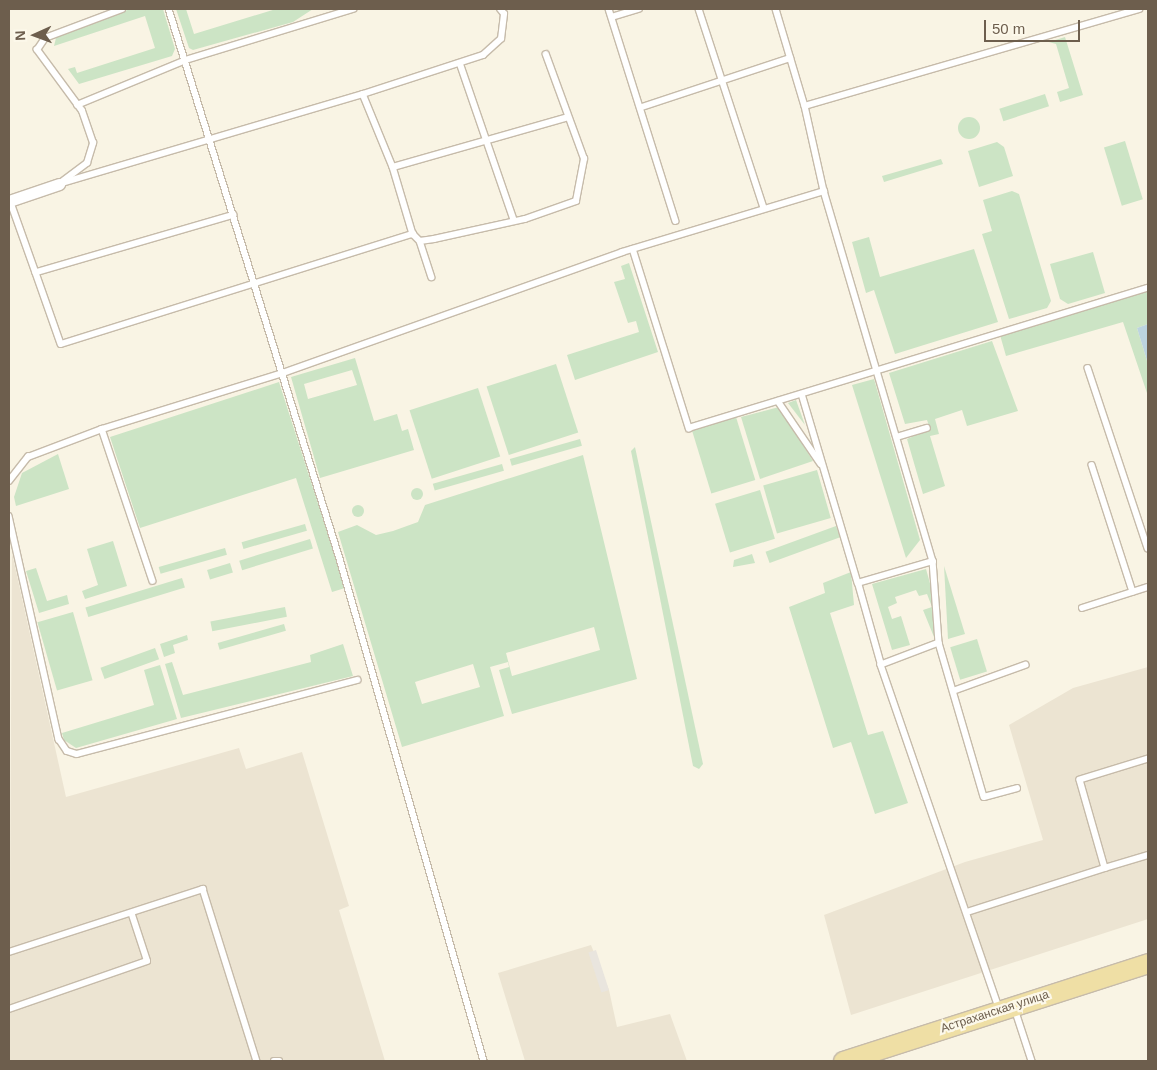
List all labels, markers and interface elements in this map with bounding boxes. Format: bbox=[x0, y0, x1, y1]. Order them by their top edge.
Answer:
north arrow bbox=[10, 10, 60, 60]
scale bar bbox=[987, 10, 1083, 42]
text: 50 m bbox=[992, 20, 1025, 37]
text: N bbox=[12, 30, 28, 41]
street label: Астраханская улица bbox=[939, 988, 1051, 1036]

